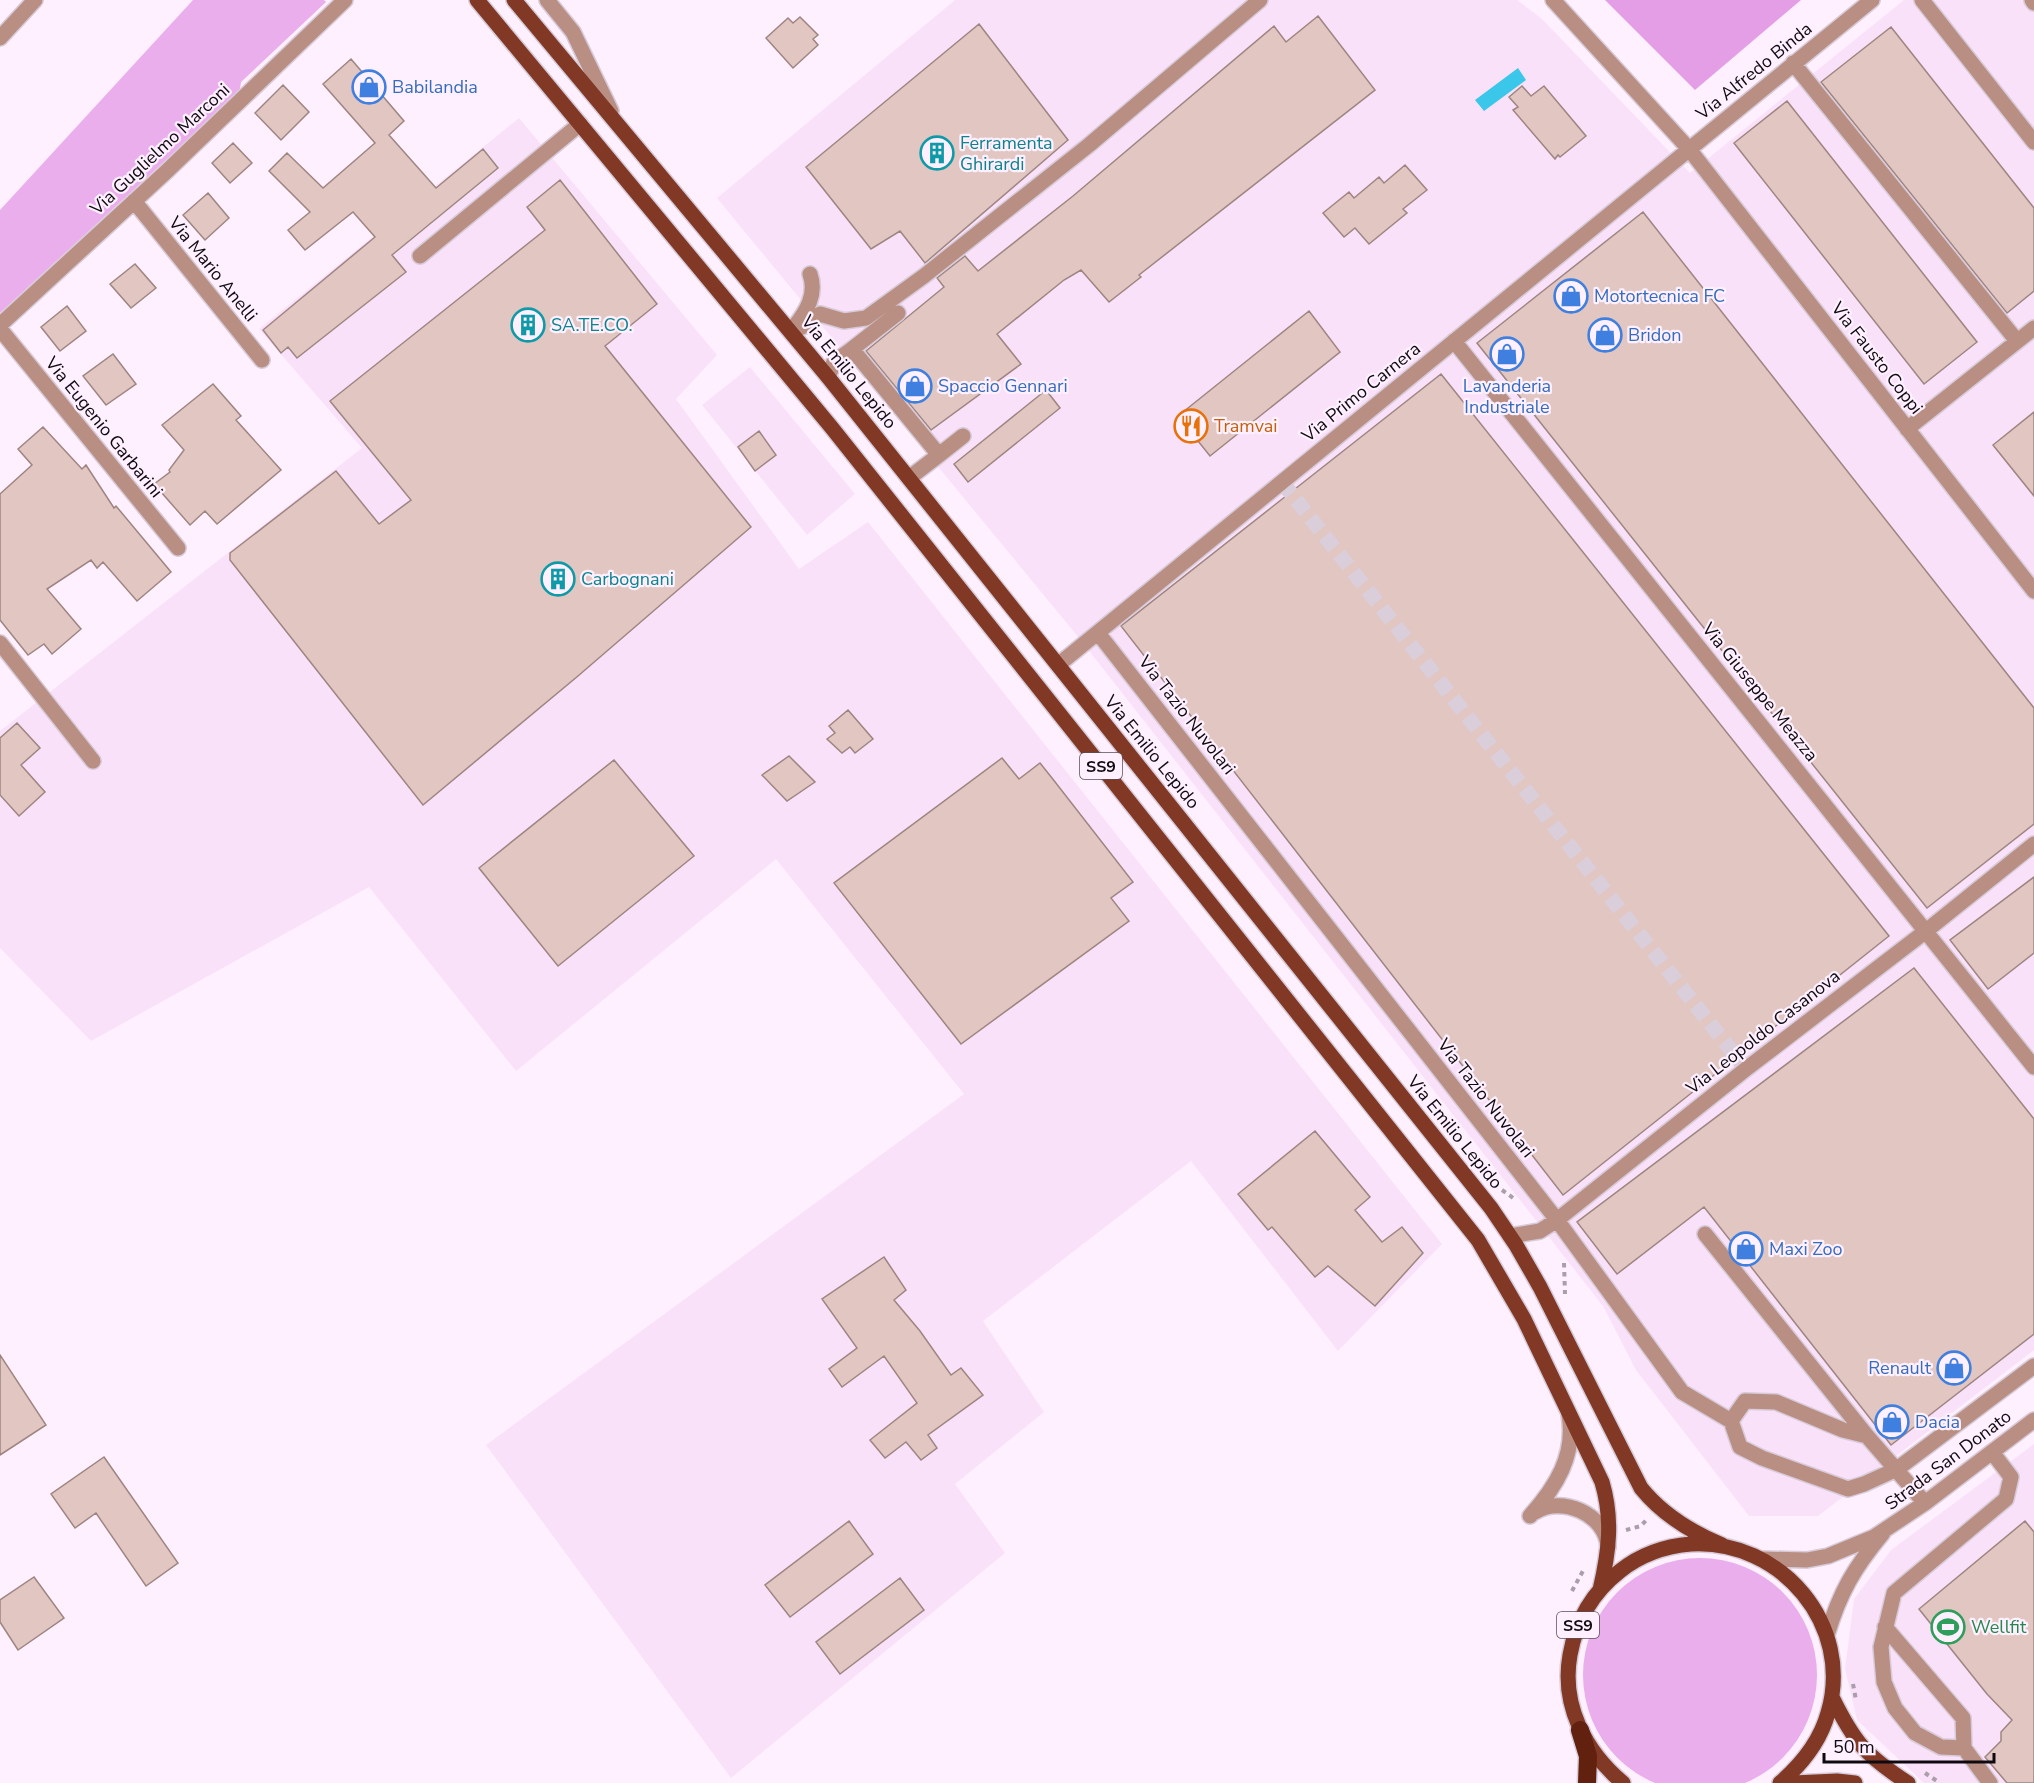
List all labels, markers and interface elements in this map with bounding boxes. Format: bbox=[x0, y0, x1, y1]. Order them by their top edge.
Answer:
street label: Via Alfredo Binda bbox=[1690, 17, 1817, 126]
shop icon: Babilandia bbox=[351, 69, 387, 105]
place label: Babilandia bbox=[392, 75, 478, 99]
street label: Via Guglielmo Marconi bbox=[84, 78, 235, 221]
place label: Ferramenta Ghirardi bbox=[960, 131, 1052, 176]
building icon: Ferramenta Ghirardi bbox=[919, 135, 955, 171]
street label: Via Mario Anelli bbox=[163, 211, 263, 327]
shop icon: Motortecnica FC bbox=[1553, 278, 1589, 314]
place label: Motortecnica FC bbox=[1594, 284, 1725, 308]
street label: Via Fausto Coppi bbox=[1825, 296, 1928, 419]
building icon: SA.TE.CO. bbox=[510, 307, 546, 343]
street label: Via Emilio Lepido bbox=[795, 310, 902, 434]
place label: SA.TE.CO. bbox=[551, 313, 633, 337]
shop icon: Bridon bbox=[1587, 317, 1623, 353]
place label: Bridon bbox=[1628, 323, 1682, 347]
shop icon: Lavanderia Industriale bbox=[1489, 336, 1525, 372]
street label: Via Primo Carnera bbox=[1296, 337, 1425, 448]
street label: Via Eugenio Garbarini bbox=[39, 351, 168, 502]
shop icon: Spaccio Gennari bbox=[897, 368, 933, 404]
place label: Spaccio Gennari bbox=[938, 374, 1068, 398]
place label: Lavanderia Industriale bbox=[1463, 374, 1551, 419]
restaurant icon: Tramvai bbox=[1173, 408, 1209, 444]
place label: Tramvai bbox=[1214, 414, 1277, 438]
building icon: Carbognani bbox=[540, 561, 576, 597]
place label: Carbognani bbox=[581, 567, 674, 591]
street label: Via Giuseppe Meazza bbox=[1696, 617, 1823, 766]
street label: Via Tazio Nuvolari bbox=[1132, 650, 1241, 780]
street label: Via Emilio Lepido bbox=[1098, 690, 1205, 814]
road number: SS9 bbox=[1080, 753, 1122, 779]
street label: Via Leopoldo Casanova bbox=[1680, 964, 1845, 1100]
street label: Via Tazio Nuvolari bbox=[1431, 1033, 1540, 1163]
street label: Via Emilio Lepido bbox=[1401, 1070, 1508, 1194]
shop icon: Maxi Zoo bbox=[1728, 1231, 1764, 1267]
place label: Maxi Zoo bbox=[1769, 1237, 1843, 1261]
shop icon: Renault bbox=[1936, 1350, 1972, 1386]
place label: Renault bbox=[1868, 1356, 1932, 1380]
shop icon: Dacia bbox=[1874, 1404, 1910, 1440]
street label: Strada San Donato bbox=[1880, 1404, 2016, 1516]
place label: Dacia bbox=[1915, 1410, 1960, 1434]
sports icon: Wellfit bbox=[1930, 1609, 1966, 1645]
road number: SS9 bbox=[1557, 1612, 1599, 1638]
place label: Wellfit bbox=[1971, 1615, 2027, 1639]
scale bar bbox=[1824, 1726, 1994, 1764]
text: 50 m bbox=[1833, 1735, 1875, 1759]

